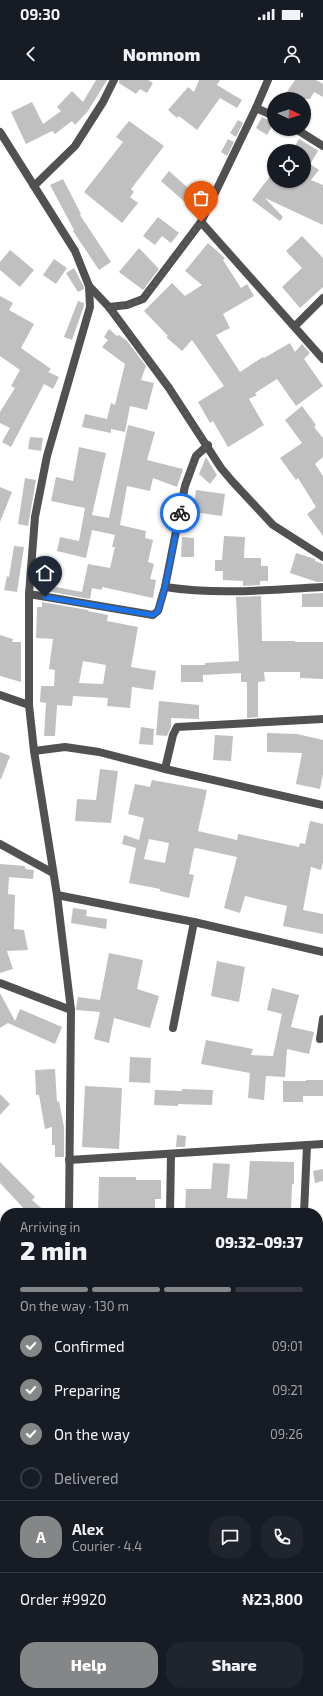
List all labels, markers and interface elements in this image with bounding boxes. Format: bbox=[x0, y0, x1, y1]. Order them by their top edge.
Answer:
text: 09:30 bbox=[20, 5, 60, 23]
icon: back bbox=[20, 43, 42, 65]
text: Nomnom bbox=[123, 43, 200, 65]
icon: person bbox=[281, 43, 303, 65]
north arrow bbox=[267, 92, 311, 136]
map controls bbox=[267, 92, 311, 188]
button: locate bbox=[267, 144, 311, 188]
pin bbox=[184, 181, 218, 222]
icon: bag bbox=[190, 187, 212, 209]
courier bbox=[160, 493, 200, 533]
icon: bike bbox=[169, 502, 191, 524]
pin bbox=[28, 556, 62, 597]
icon: home bbox=[34, 562, 56, 584]
text: Arriving in bbox=[20, 1219, 80, 1235]
text: 09:32–09:37 bbox=[215, 1233, 303, 1251]
text: 2 min bbox=[20, 1234, 87, 1265]
text: On the way · 130 m bbox=[20, 1298, 129, 1314]
icon: check bbox=[20, 1335, 42, 1357]
text: Confirmed bbox=[54, 1337, 125, 1355]
text: 09:01 bbox=[272, 1338, 303, 1354]
icon: check bbox=[20, 1379, 42, 1401]
text: Preparing bbox=[54, 1381, 120, 1399]
text: 09:21 bbox=[272, 1382, 303, 1398]
icon: check bbox=[20, 1423, 42, 1445]
text: On the way bbox=[54, 1425, 130, 1443]
text: 09:26 bbox=[270, 1426, 303, 1442]
text: Delivered bbox=[54, 1469, 119, 1487]
button: chat bbox=[209, 1516, 251, 1558]
button: phone bbox=[261, 1516, 303, 1558]
text: Alex bbox=[72, 1520, 104, 1538]
text: A bbox=[36, 1528, 46, 1546]
text: Courier · 4.4 bbox=[72, 1538, 142, 1554]
text: Order #9920 bbox=[20, 1590, 107, 1608]
text: ₦23,800 bbox=[242, 1590, 303, 1608]
button: Help bbox=[20, 1642, 158, 1688]
button: Share bbox=[166, 1642, 303, 1688]

